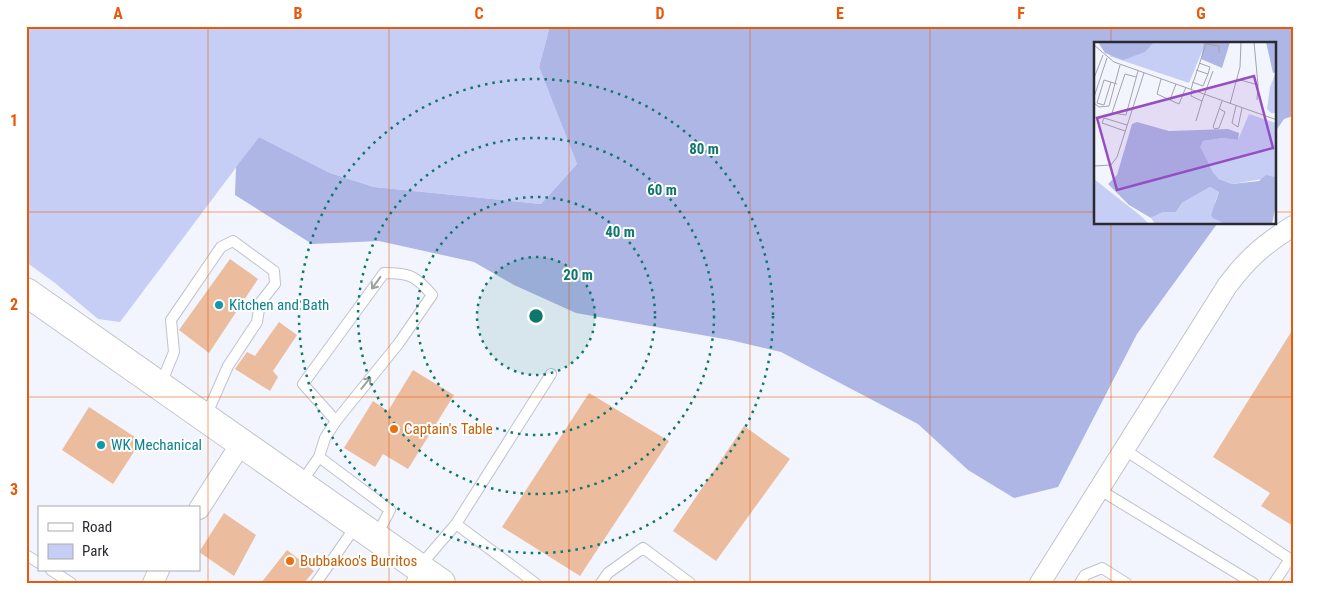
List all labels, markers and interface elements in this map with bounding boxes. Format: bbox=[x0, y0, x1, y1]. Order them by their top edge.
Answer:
text: A bbox=[113, 4, 123, 23]
text: B bbox=[294, 4, 303, 23]
text: C bbox=[474, 4, 484, 23]
text: D bbox=[655, 4, 665, 23]
text: E bbox=[836, 4, 844, 23]
text: F bbox=[1017, 4, 1025, 23]
text: G bbox=[1196, 4, 1206, 23]
inset map bbox=[1094, 42, 1276, 225]
text: 1 bbox=[10, 111, 18, 130]
text: 80 m bbox=[689, 140, 719, 158]
text: 60 m bbox=[647, 181, 677, 199]
text: 40 m bbox=[605, 223, 635, 241]
text: 20 m bbox=[563, 266, 593, 284]
one-way arrow bbox=[371, 276, 381, 290]
text: 2 bbox=[10, 295, 18, 314]
place label: Kitchen and Bath bbox=[229, 296, 329, 314]
marker: Kitchen and Bath bbox=[213, 299, 225, 311]
centre of rings bbox=[527, 307, 545, 325]
one-way arrow bbox=[361, 377, 372, 390]
place label: Captain's Table bbox=[404, 420, 493, 438]
marker: Captain's Table bbox=[388, 423, 400, 435]
place label: WK Mechanical bbox=[111, 436, 202, 454]
marker: WK Mechanical bbox=[95, 439, 107, 451]
text: 3 bbox=[10, 480, 18, 499]
legend bbox=[38, 506, 200, 572]
text: Road bbox=[82, 518, 112, 536]
text: Park bbox=[82, 542, 109, 560]
place label: Bubbakoo's Burritos bbox=[300, 552, 417, 570]
marker: Bubbakoo's Burritos bbox=[284, 555, 296, 567]

